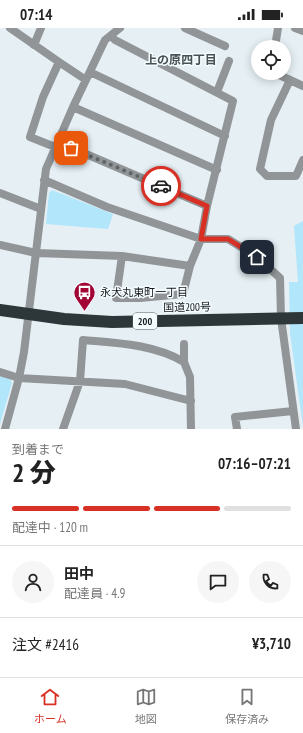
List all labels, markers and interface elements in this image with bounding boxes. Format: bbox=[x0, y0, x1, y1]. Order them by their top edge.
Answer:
text: 07:14 bbox=[20, 5, 52, 24]
map controls bbox=[251, 40, 291, 80]
button: locate bbox=[251, 40, 291, 80]
district label: 上の原四丁目 bbox=[145, 52, 217, 67]
pin bbox=[54, 131, 88, 165]
icon: bag bbox=[60, 137, 82, 159]
courier bbox=[141, 166, 181, 206]
icon: car bbox=[150, 175, 172, 197]
pin bbox=[240, 240, 274, 274]
icon: home bbox=[246, 246, 268, 268]
bus stop icon: 永犬丸東町一丁目 bbox=[71, 279, 97, 312]
place label: 永犬丸東町一丁目 bbox=[100, 285, 188, 299]
street label: 国道200号 bbox=[163, 300, 211, 314]
road number: 200 bbox=[133, 313, 157, 329]
text: 到着まで bbox=[12, 441, 64, 458]
text: 07:16–07:21 bbox=[218, 454, 291, 473]
text: 2 分 bbox=[12, 456, 56, 489]
text: 配達中 · 120 m bbox=[12, 519, 88, 536]
button: person bbox=[12, 561, 54, 603]
button: chat bbox=[197, 561, 239, 603]
button: phone bbox=[249, 561, 291, 603]
text: 田中 bbox=[64, 564, 94, 583]
text: 配達員 · 4.9 bbox=[64, 585, 125, 602]
text: ¥3,710 bbox=[252, 634, 291, 653]
text: 注文 #2416 bbox=[12, 635, 79, 654]
tab: ホーム bbox=[34, 686, 67, 726]
tab: 地図 bbox=[135, 686, 157, 726]
tab: 保存済み bbox=[225, 686, 269, 726]

